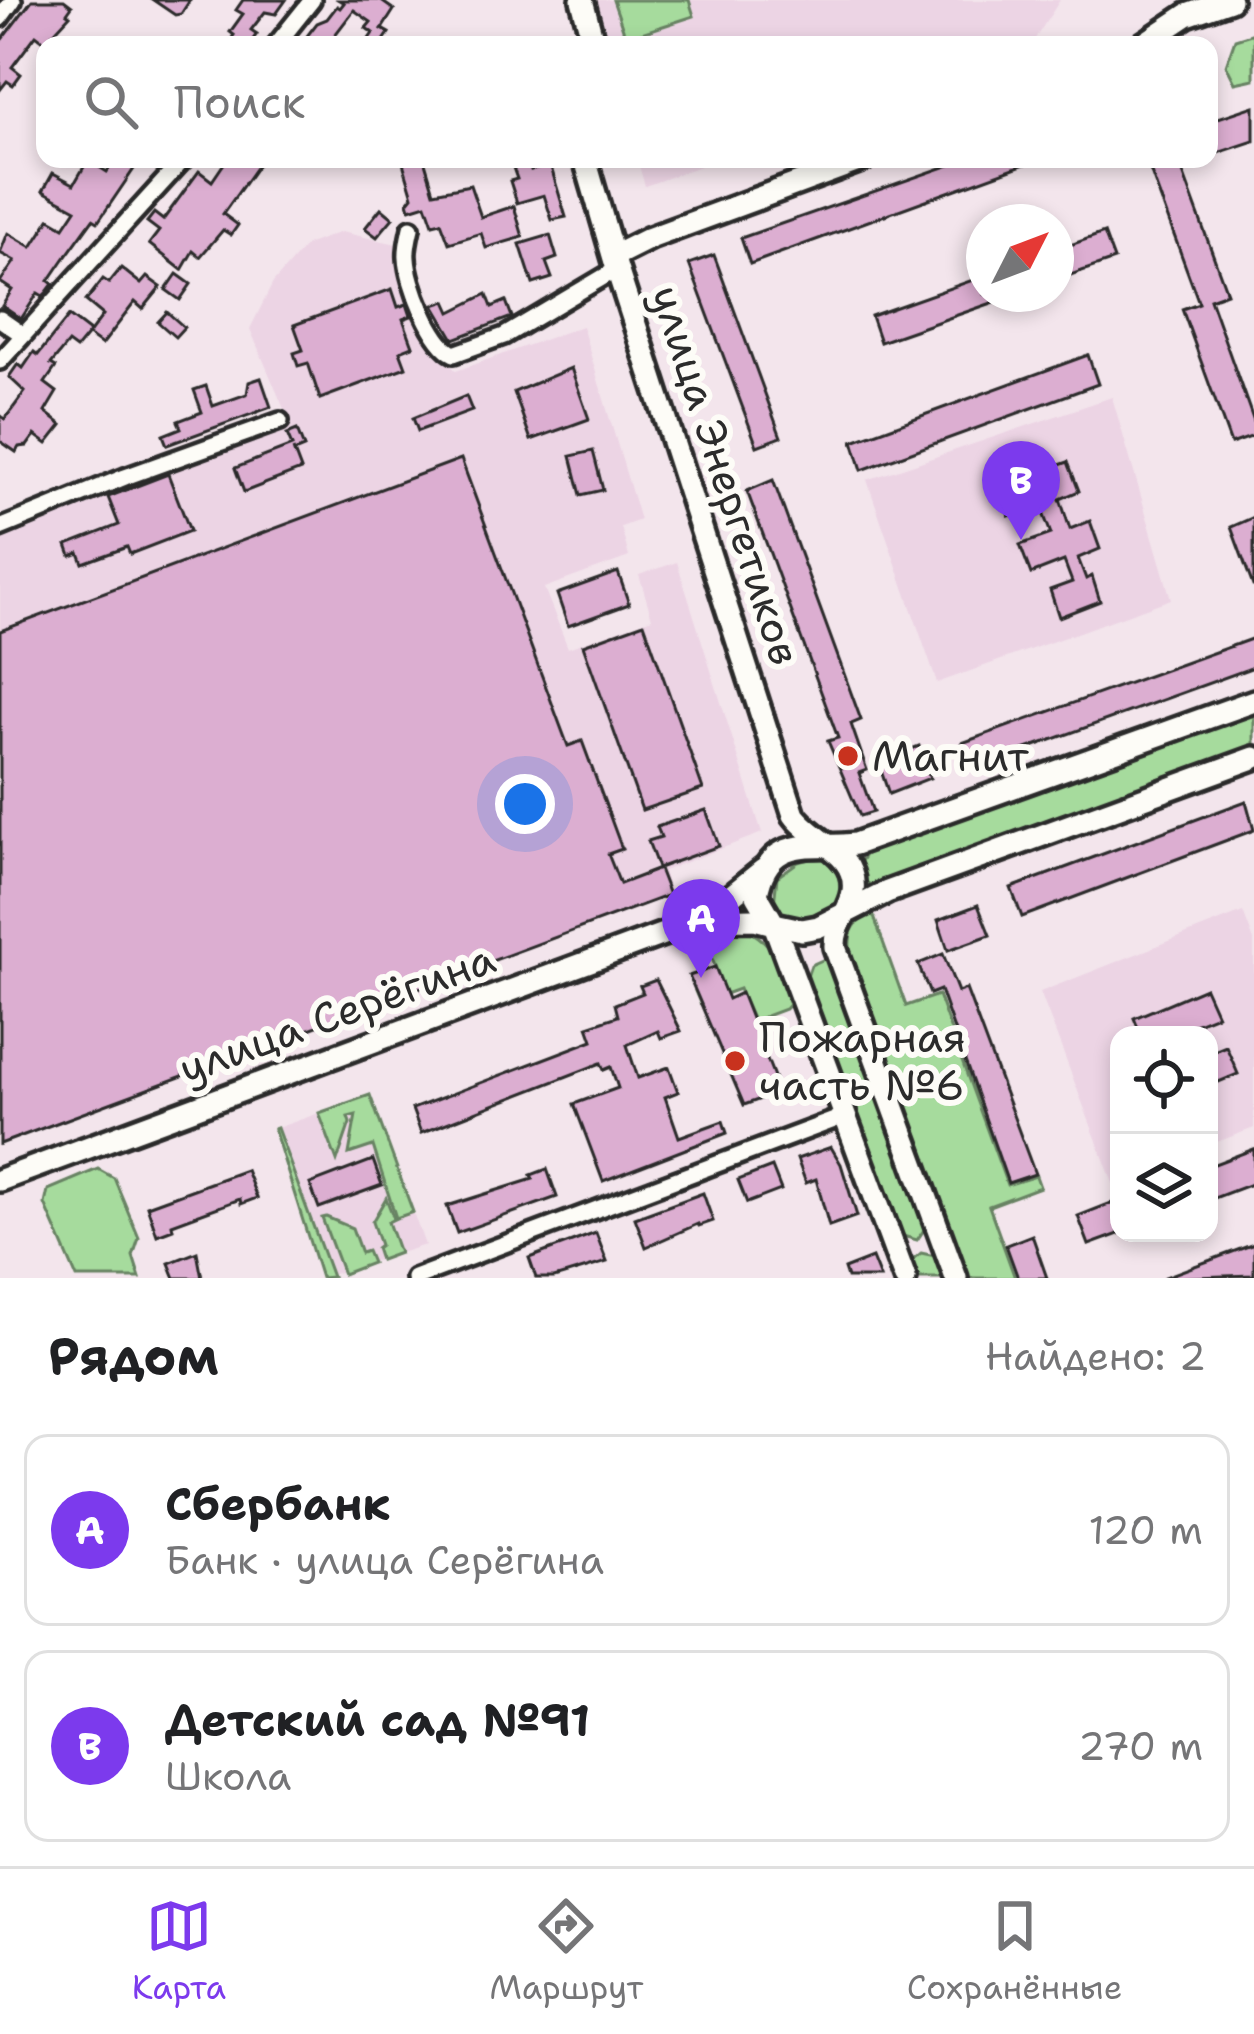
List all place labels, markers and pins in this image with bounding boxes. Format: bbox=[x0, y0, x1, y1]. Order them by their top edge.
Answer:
pin: B bbox=[982, 441, 1060, 540]
place label: Магнит bbox=[872, 728, 1029, 784]
marker: Магнит bbox=[835, 743, 861, 769]
pin: A bbox=[662, 879, 740, 978]
place label: Пожарная часть №6 bbox=[759, 1009, 966, 1113]
marker: Пожарная часть №6 bbox=[722, 1048, 748, 1074]

